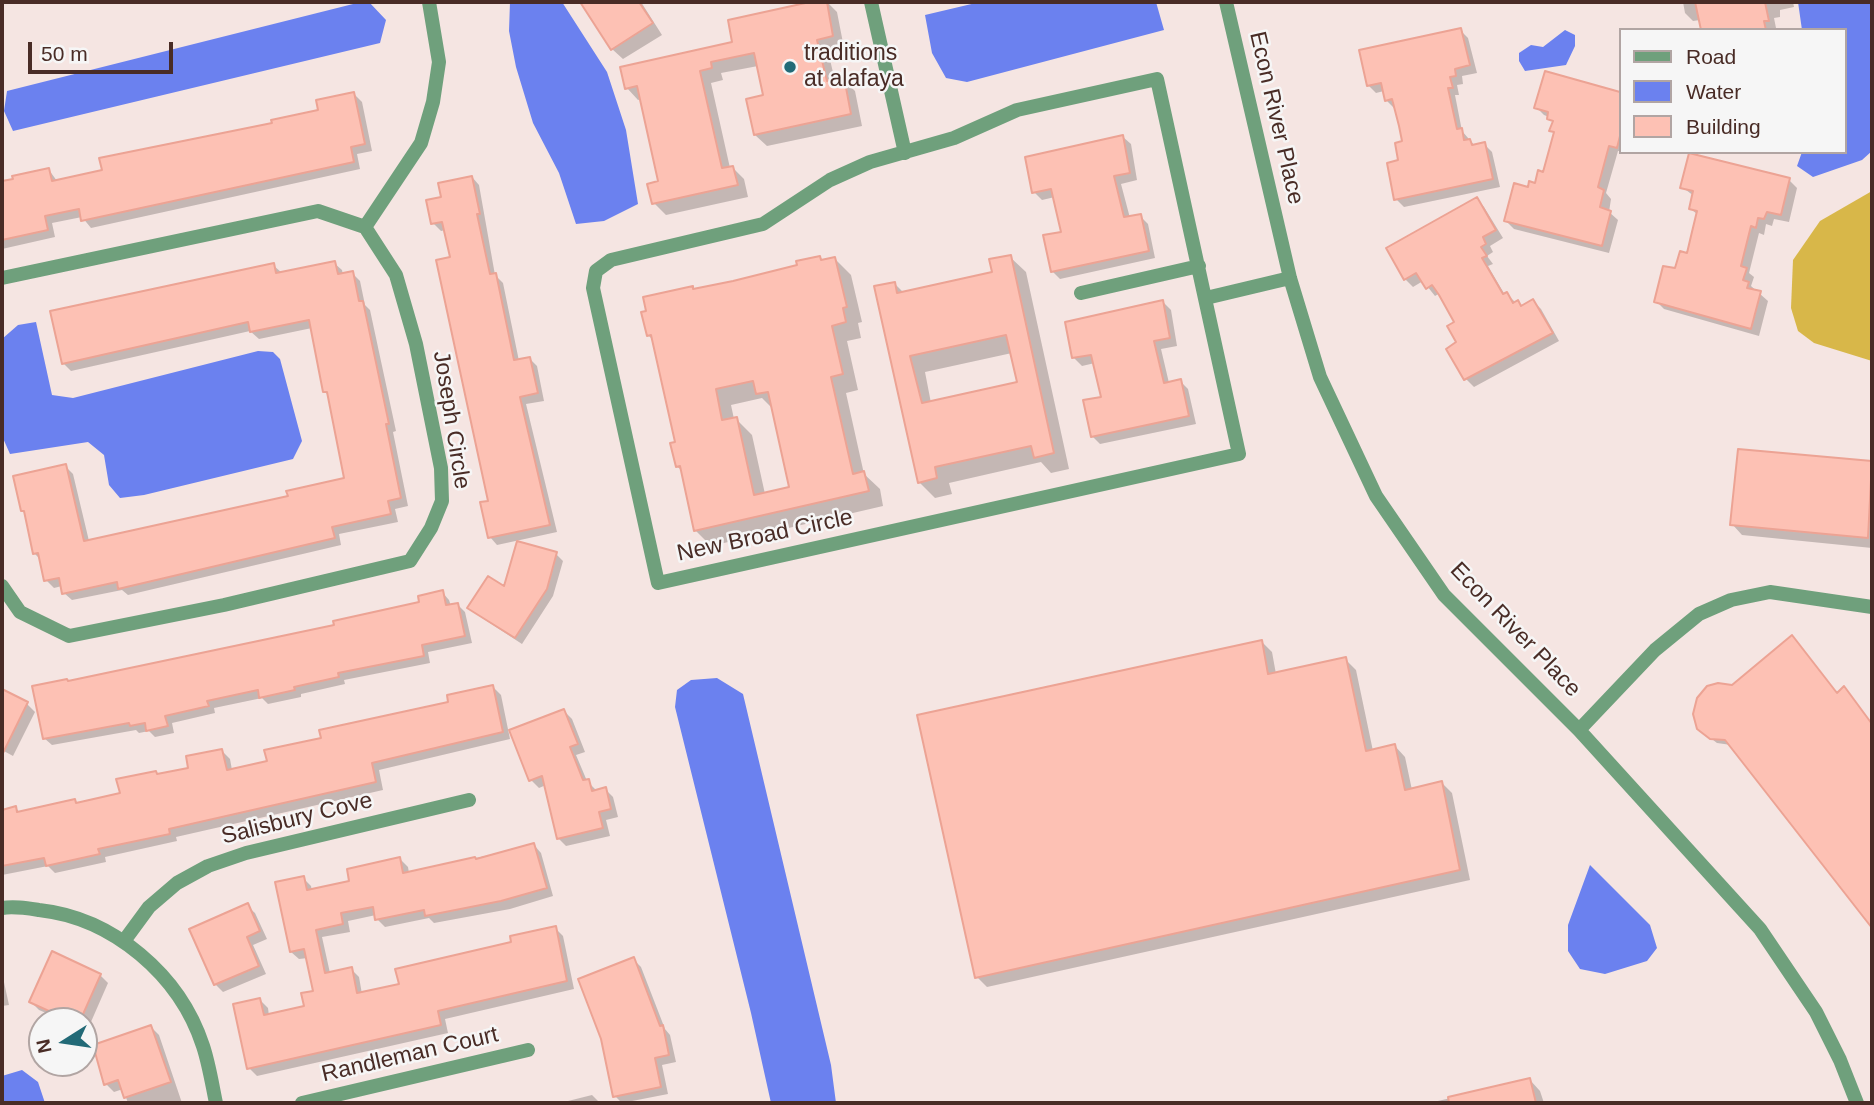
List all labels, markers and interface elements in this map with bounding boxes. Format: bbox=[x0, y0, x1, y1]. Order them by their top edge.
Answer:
scale bar bbox=[32, 28, 177, 72]
legend bbox=[1618, 28, 1846, 154]
street label: Econ River Place bbox=[1243, 29, 1309, 207]
place label: traditions at alafaya bbox=[804, 40, 904, 94]
text: 50 m bbox=[41, 42, 88, 65]
text: Road bbox=[1686, 45, 1736, 68]
marker: traditions at alafaya bbox=[782, 59, 798, 75]
text: Water bbox=[1686, 80, 1741, 103]
text: Building bbox=[1686, 115, 1761, 138]
street label: Joseph Circle bbox=[426, 349, 476, 491]
street label: New Broad Circle bbox=[675, 504, 855, 568]
street label: Econ River Place bbox=[1444, 557, 1586, 703]
street label: Salisbury Cove bbox=[219, 787, 375, 851]
north arrow bbox=[28, 1007, 98, 1077]
street label: Randleman Court bbox=[319, 1021, 501, 1089]
text: N bbox=[32, 1037, 56, 1055]

